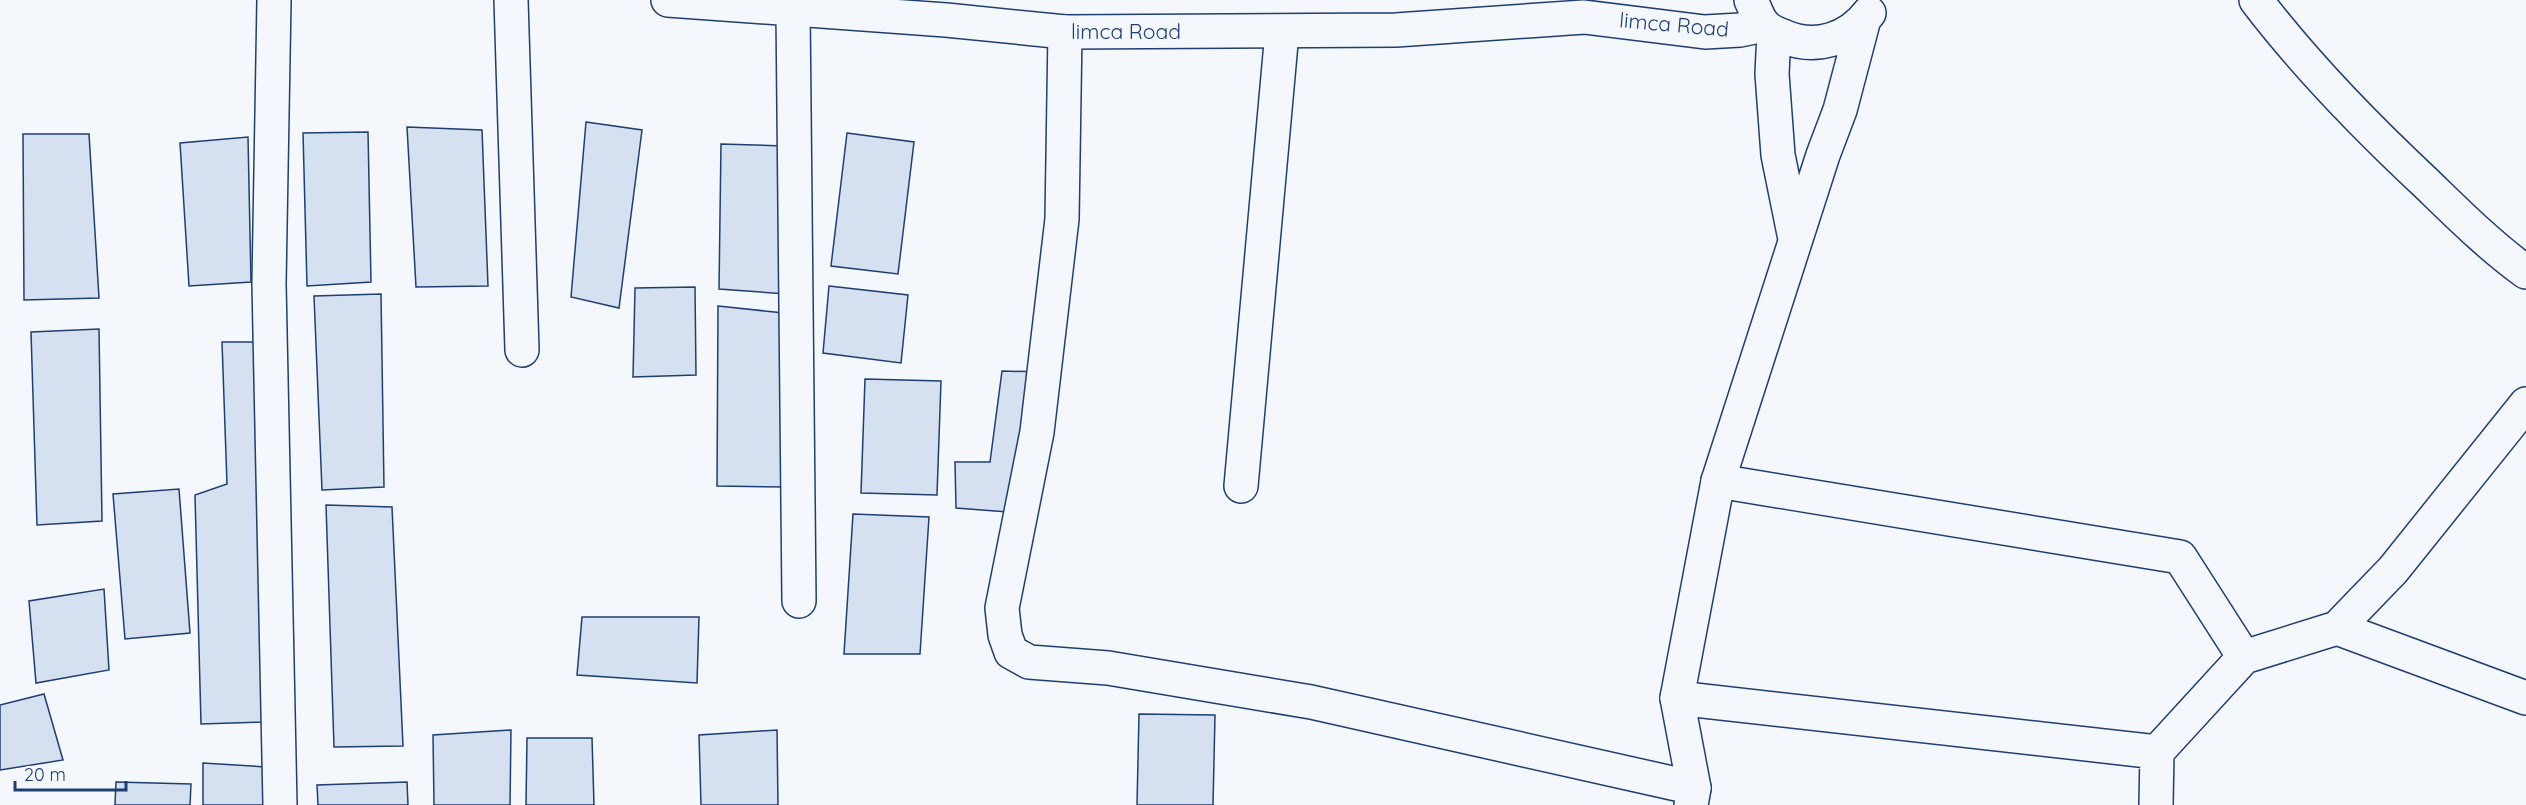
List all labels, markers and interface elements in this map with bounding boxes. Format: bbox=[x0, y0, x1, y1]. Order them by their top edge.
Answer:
street label: limca Road bbox=[1618, 6, 1730, 42]
street label: limca Road bbox=[1071, 18, 1181, 44]
scale bar bbox=[15, 754, 126, 792]
text: 20 m bbox=[24, 763, 66, 786]

